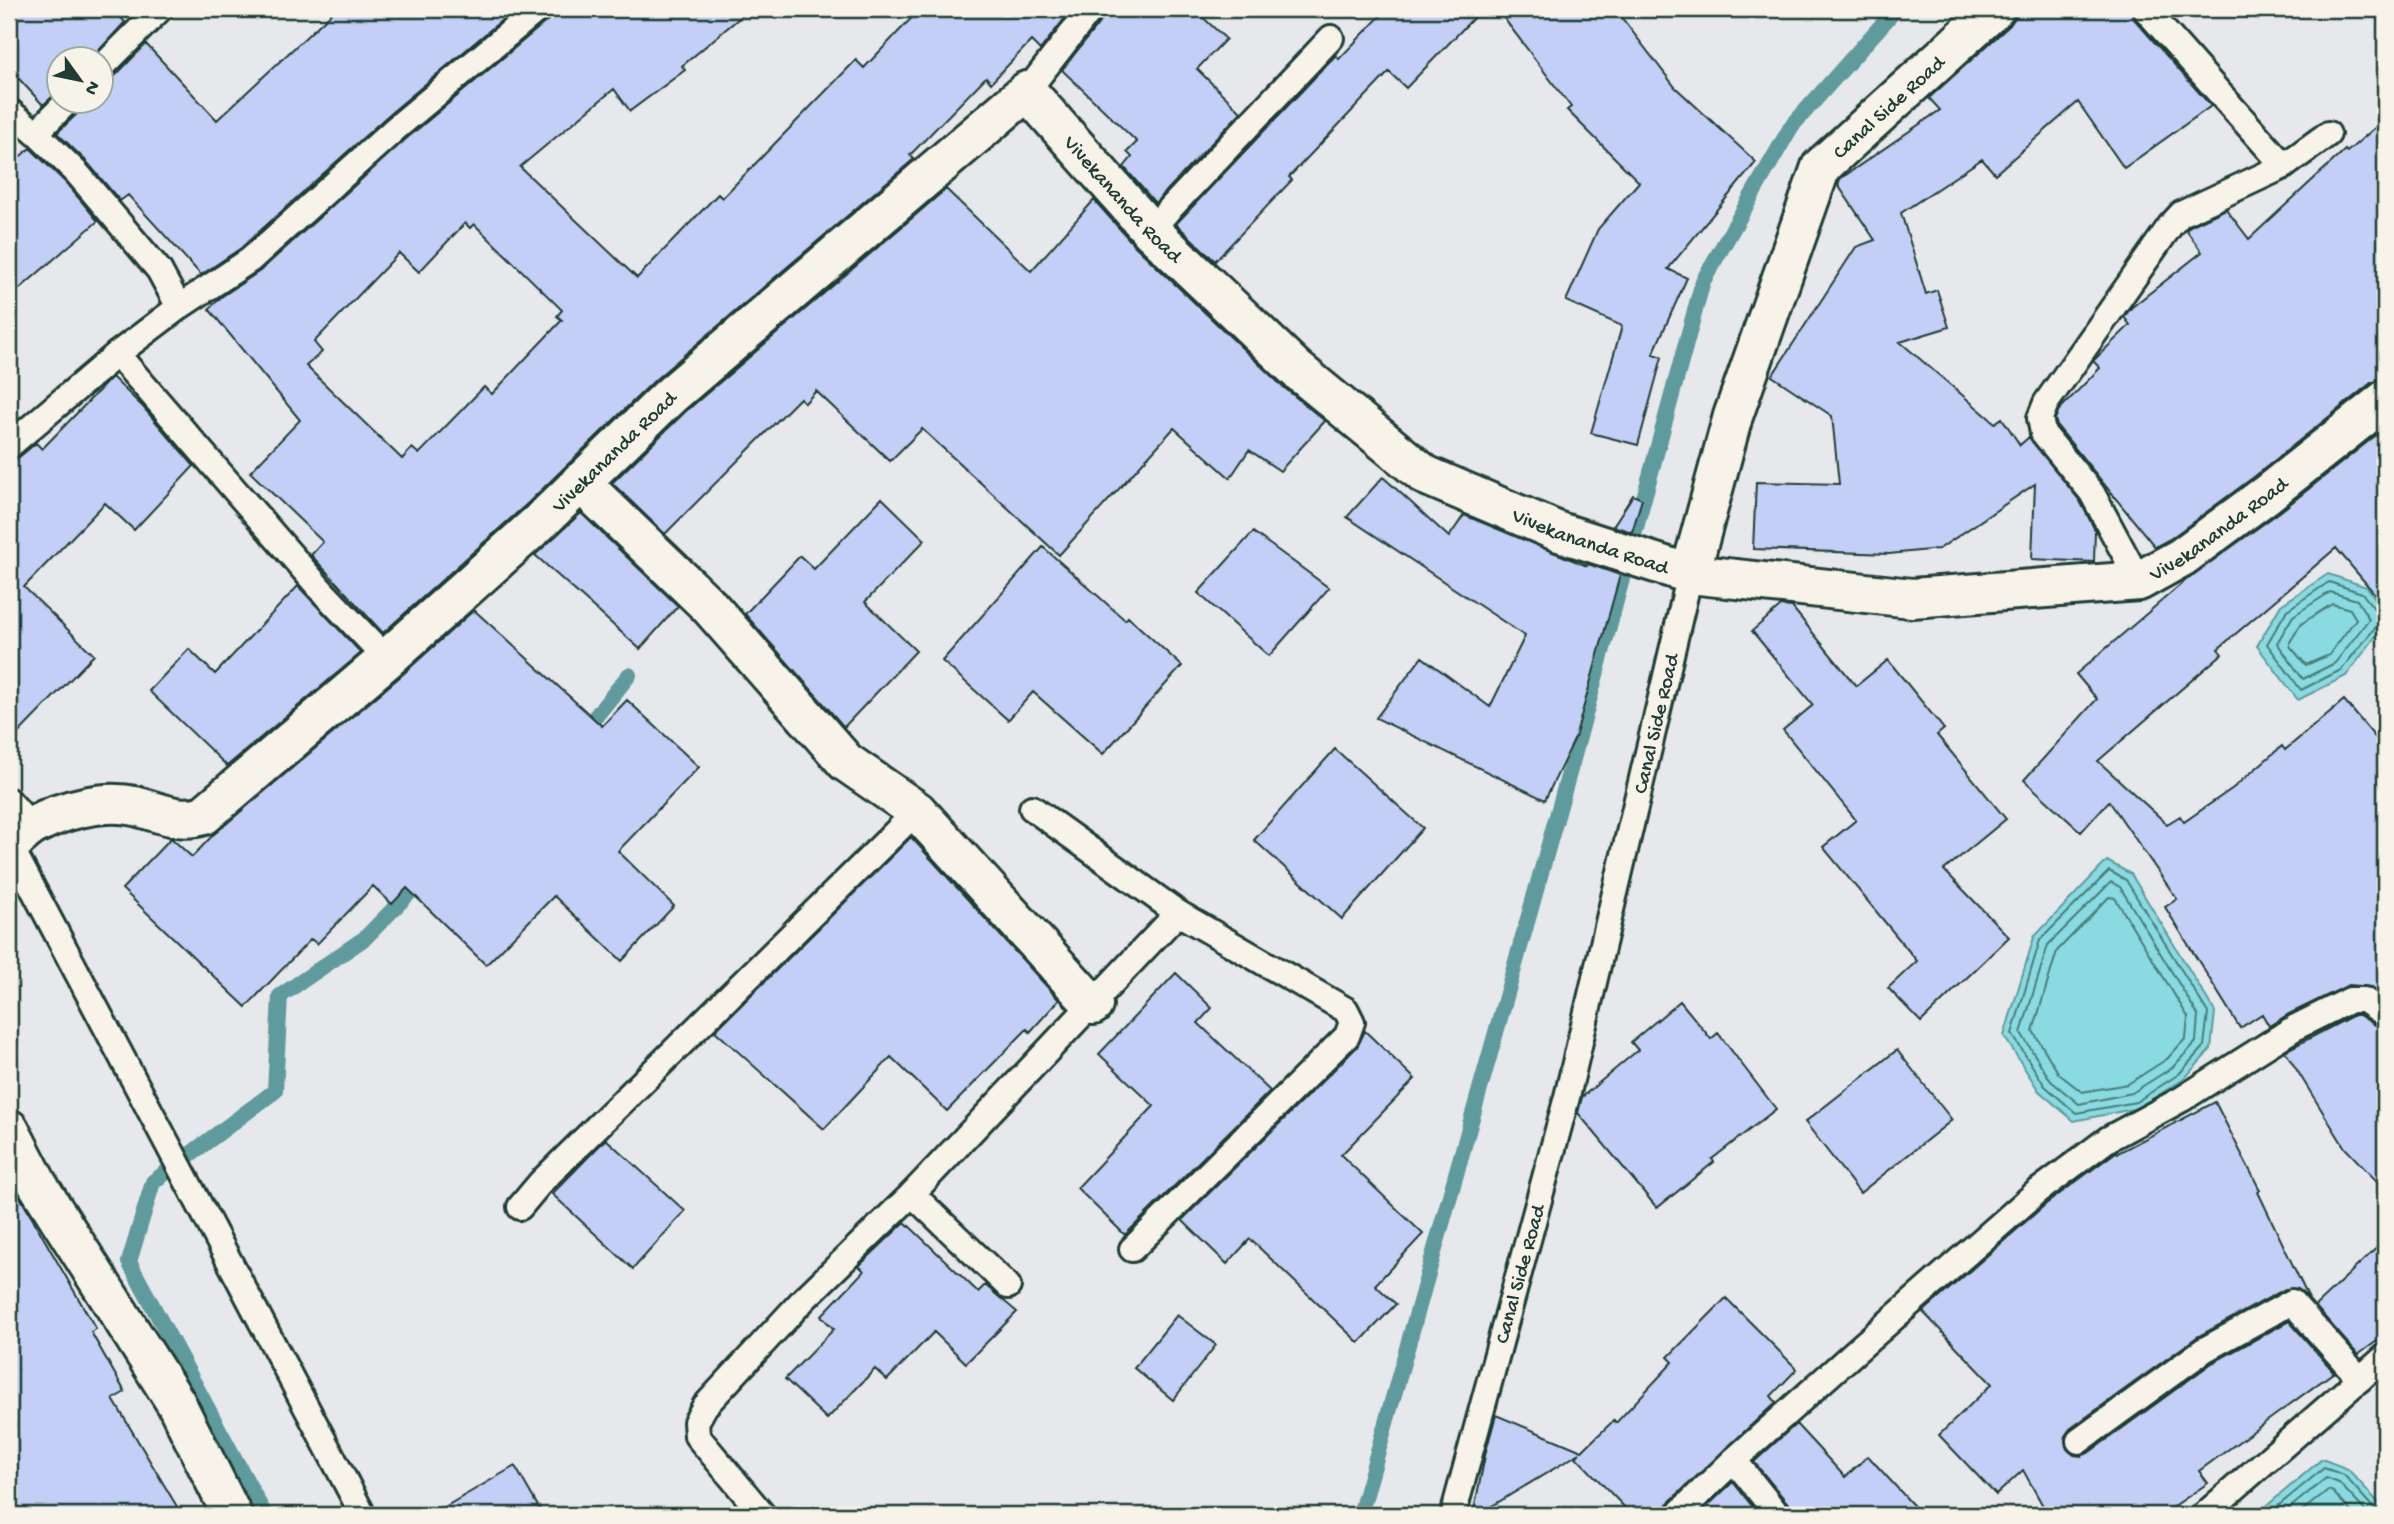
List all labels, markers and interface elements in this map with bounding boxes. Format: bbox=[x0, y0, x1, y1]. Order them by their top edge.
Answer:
north arrow bbox=[46, 46, 116, 116]
street label: Canal Side Road bbox=[1829, 51, 1953, 166]
text: N bbox=[78, 76, 104, 99]
street label: Vivekananda Road bbox=[1056, 131, 1187, 271]
street label: Vivekananda Road bbox=[547, 386, 684, 520]
street label: Vivekananda Road bbox=[2145, 472, 2296, 589]
street label: Vivekananda Road bbox=[1506, 504, 1673, 583]
street label: Canal Side Road bbox=[1630, 650, 1687, 797]
street label: Canal Side Road bbox=[1491, 1201, 1553, 1347]

